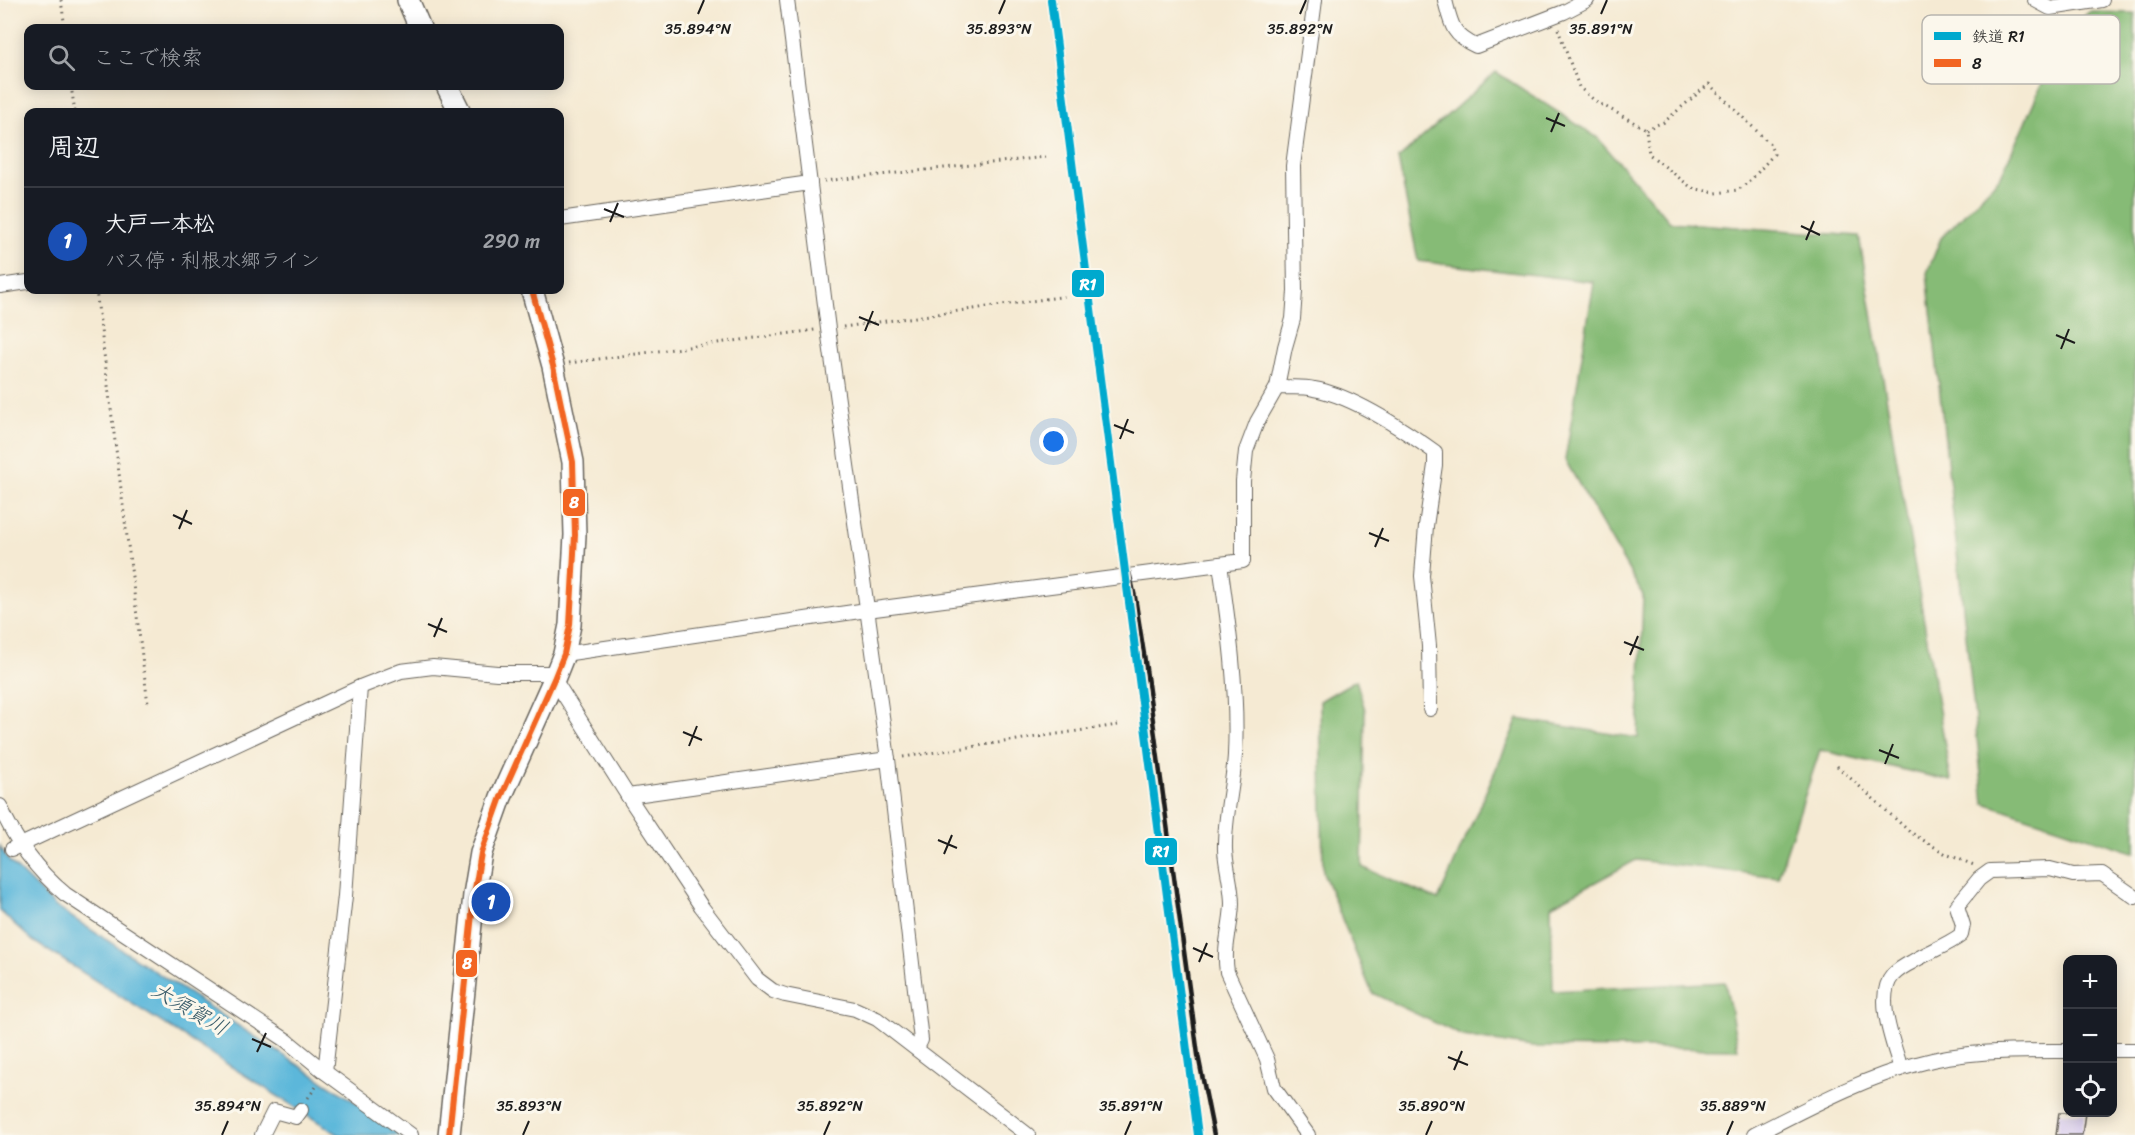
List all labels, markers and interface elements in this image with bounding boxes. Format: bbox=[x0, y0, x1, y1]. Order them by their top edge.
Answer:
legend bbox=[1922, 15, 2120, 84]
text: 35.894°N bbox=[665, 16, 732, 42]
text: 35.893°N bbox=[966, 16, 1032, 42]
text: 35.892°N bbox=[1267, 16, 1333, 42]
text: 35.891°N bbox=[1569, 16, 1633, 42]
text: 鉄道 R1 bbox=[1972, 22, 2025, 51]
search box bbox=[24, 24, 564, 90]
text: ここで検索 bbox=[93, 38, 203, 77]
icon: search bbox=[45, 41, 78, 74]
text: 8 bbox=[1972, 49, 1982, 78]
text: 周辺 bbox=[48, 124, 100, 170]
text: 大戸一本松 bbox=[105, 204, 215, 243]
text: 1 bbox=[63, 224, 72, 259]
text: 290 m bbox=[483, 224, 540, 259]
text: バス停 · 利根水郷ライン bbox=[105, 243, 320, 278]
line badge: R1 bbox=[1071, 269, 1105, 298]
text: R1 bbox=[1079, 270, 1096, 299]
your location bbox=[1039, 427, 1068, 456]
line badge: 8 bbox=[562, 488, 586, 517]
text: 8 bbox=[568, 488, 579, 517]
line badge: R1 bbox=[1144, 837, 1178, 866]
text: R1 bbox=[1152, 837, 1169, 866]
pin: 1 bbox=[472, 880, 510, 924]
line badge: 8 bbox=[455, 949, 478, 978]
text: 8 bbox=[461, 949, 472, 978]
map controls bbox=[2063, 955, 2117, 1117]
button: + bbox=[2063, 955, 2117, 1009]
water label: 大須賀川 bbox=[144, 972, 236, 1046]
button: − bbox=[2063, 1009, 2117, 1063]
button: locate bbox=[2063, 1063, 2117, 1117]
text: 35.894°N bbox=[195, 1093, 262, 1119]
text: 35.893°N bbox=[496, 1093, 562, 1119]
text: 35.892°N bbox=[797, 1093, 863, 1119]
text: 35.891°N bbox=[1099, 1093, 1163, 1119]
text: 35.890°N bbox=[1399, 1093, 1466, 1119]
text: 35.889°N bbox=[1700, 1093, 1767, 1119]

